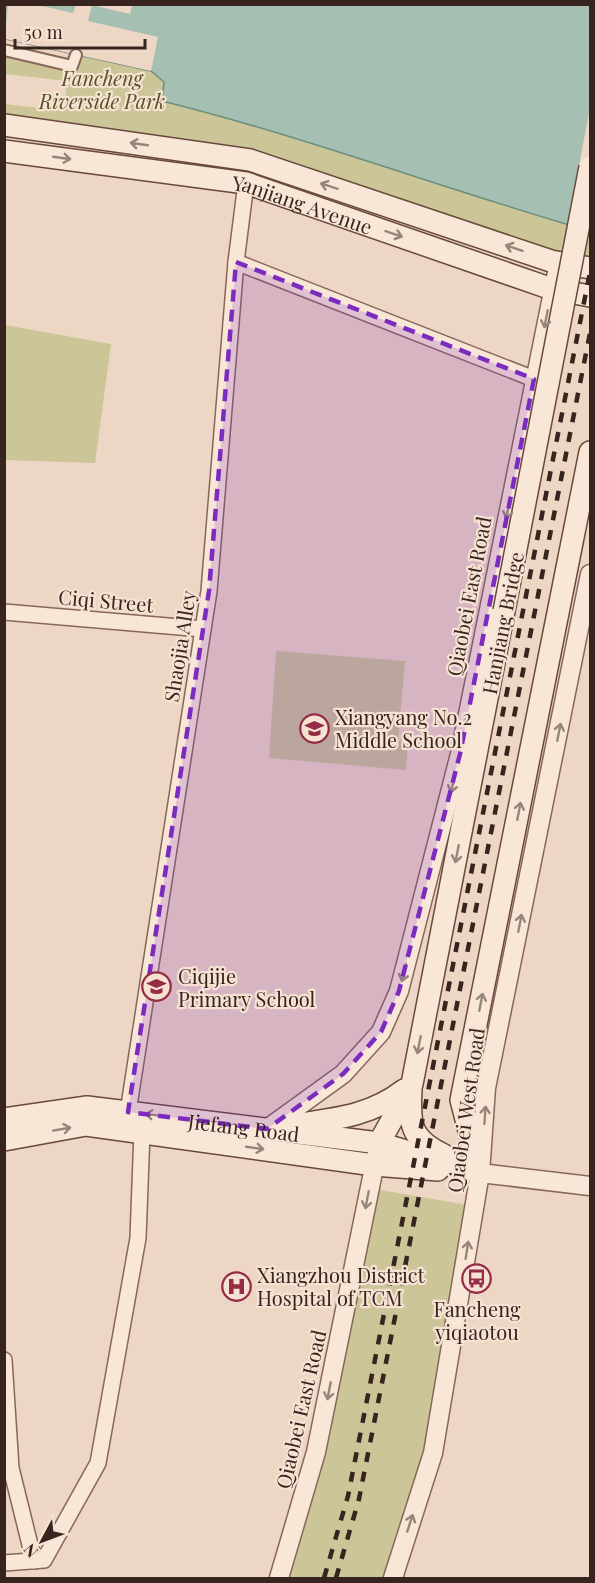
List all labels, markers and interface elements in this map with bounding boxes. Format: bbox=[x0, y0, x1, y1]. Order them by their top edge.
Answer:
scale bar bbox=[15, 12, 146, 50]
text: 50 m bbox=[24, 20, 63, 44]
park label: Fancheng Riverside Park bbox=[38, 64, 165, 114]
one-way arrow bbox=[130, 138, 150, 149]
one-way arrow bbox=[52, 153, 72, 164]
street label: Yanjiang Avenue bbox=[230, 168, 376, 239]
one-way arrow bbox=[320, 179, 339, 190]
one-way arrow bbox=[384, 230, 403, 241]
one-way arrow bbox=[505, 241, 524, 252]
one-way arrow bbox=[540, 309, 551, 328]
one-way arrow bbox=[502, 500, 513, 520]
street label: Qiaobei East Road bbox=[439, 513, 497, 678]
street label: Hanjiang Bridge bbox=[475, 549, 529, 697]
street label: Ciqi Street bbox=[57, 582, 156, 618]
street label: Shaojia Alley bbox=[157, 588, 201, 704]
place label: Xiangyang No.2 Middle School bbox=[335, 703, 472, 753]
school or university icon: Xiangyang No.2 Middle School bbox=[298, 712, 330, 744]
one-way arrow bbox=[554, 723, 565, 742]
one-way arrow bbox=[446, 774, 458, 793]
one-way arrow bbox=[514, 801, 525, 821]
one-way arrow bbox=[451, 844, 462, 863]
one-way arrow bbox=[515, 914, 526, 933]
place label: Ciqijie Primary School bbox=[178, 962, 316, 1012]
one-way arrow bbox=[398, 963, 409, 982]
school or university icon: Ciqijie Primary School bbox=[141, 970, 173, 1002]
one-way arrow bbox=[476, 993, 487, 1012]
street label: Qiaobei West Road bbox=[440, 1025, 490, 1194]
one-way arrow bbox=[413, 1035, 424, 1055]
one-way arrow bbox=[480, 1105, 491, 1125]
street label: Jiefang Road bbox=[186, 1106, 301, 1147]
one-way arrow bbox=[145, 1109, 164, 1120]
one-way arrow bbox=[52, 1124, 71, 1135]
one-way arrow bbox=[245, 1142, 265, 1153]
one-way arrow bbox=[361, 1190, 372, 1209]
one-way arrow bbox=[461, 1241, 472, 1260]
place label: Xiangzhou District Hospital of TCM bbox=[257, 1261, 425, 1311]
bus stop icon: Fancheng yiqiaotou bbox=[461, 1262, 493, 1294]
hospital icon: Xiangzhou District Hospital of TCM bbox=[220, 1270, 252, 1302]
place label: Fancheng yiqiaotou bbox=[434, 1295, 521, 1345]
street label: Qiaobei East Road bbox=[269, 1327, 331, 1491]
one-way arrow bbox=[322, 1381, 334, 1400]
north arrow bbox=[12, 1511, 72, 1571]
one-way arrow bbox=[406, 1514, 417, 1533]
text: N bbox=[18, 1540, 42, 1562]

